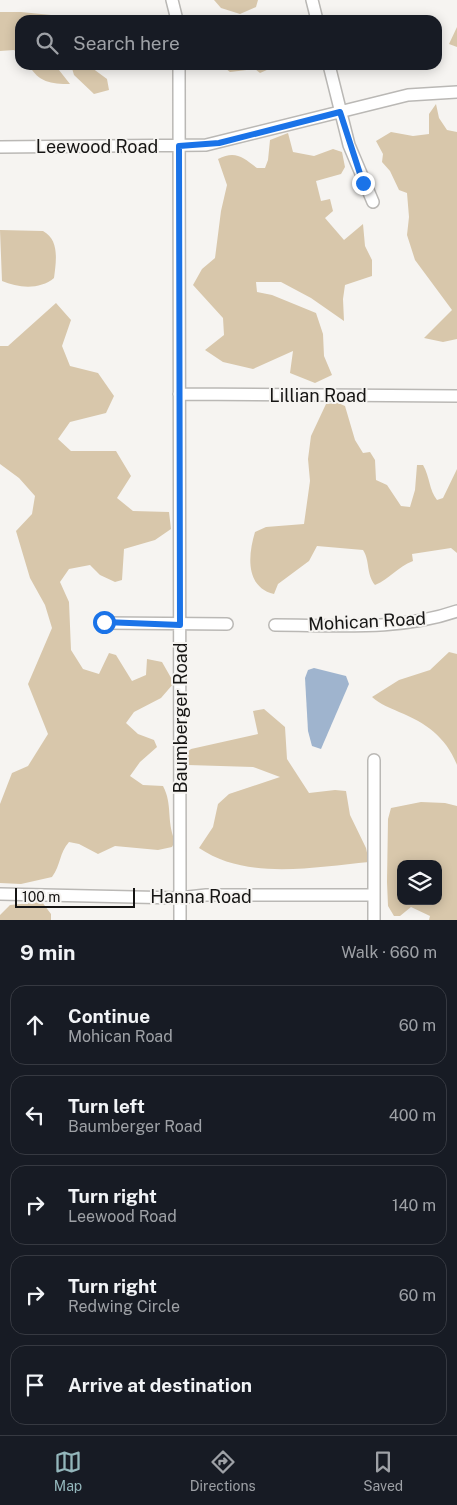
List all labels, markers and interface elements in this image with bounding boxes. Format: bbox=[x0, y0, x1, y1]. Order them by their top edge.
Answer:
search box bbox=[15, 15, 442, 70]
icon: search bbox=[33, 29, 61, 57]
text: Search here bbox=[73, 32, 180, 54]
street label: Leewood Road bbox=[36, 136, 158, 157]
route end bbox=[352, 172, 375, 195]
street label: Lillian Road bbox=[269, 385, 367, 406]
street label: Mohican Road bbox=[308, 607, 426, 635]
route start bbox=[93, 611, 116, 634]
street label: Baumberger Road bbox=[170, 643, 191, 793]
map controls bbox=[397, 860, 442, 905]
button: layers bbox=[397, 860, 442, 905]
scale bar bbox=[15, 885, 135, 908]
street label: Hanna Road bbox=[150, 886, 252, 907]
text: 100 m bbox=[22, 889, 60, 905]
text: 9 min bbox=[20, 940, 76, 965]
text: Walk · 660 m bbox=[341, 943, 437, 962]
text: Continue bbox=[68, 1005, 150, 1027]
icon: ahead bbox=[21, 1011, 49, 1039]
text: 60 m bbox=[399, 1016, 436, 1035]
text: Mohican Road bbox=[68, 1027, 173, 1046]
text: Turn left bbox=[68, 1095, 145, 1117]
icon: left bbox=[21, 1101, 49, 1129]
text: 400 m bbox=[389, 1106, 436, 1125]
text: Baumberger Road bbox=[68, 1117, 202, 1136]
text: Turn right bbox=[68, 1185, 157, 1207]
icon: right bbox=[21, 1191, 49, 1219]
text: 140 m bbox=[392, 1196, 436, 1215]
text: Leewood Road bbox=[68, 1207, 177, 1226]
text: Turn right bbox=[68, 1275, 157, 1297]
icon: right bbox=[21, 1281, 49, 1309]
text: 60 m bbox=[399, 1286, 436, 1305]
text: Redwing Circle bbox=[68, 1297, 180, 1316]
icon: arrive bbox=[21, 1371, 49, 1399]
text: Arrive at destination bbox=[68, 1374, 252, 1396]
tab: Map bbox=[54, 1448, 82, 1494]
tab: Directions bbox=[190, 1448, 256, 1494]
tab: Saved bbox=[363, 1448, 403, 1494]

